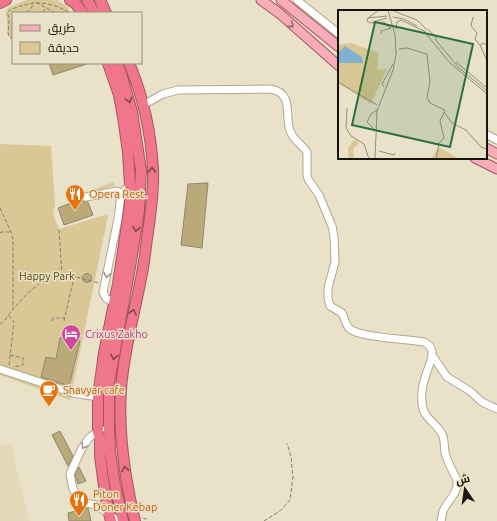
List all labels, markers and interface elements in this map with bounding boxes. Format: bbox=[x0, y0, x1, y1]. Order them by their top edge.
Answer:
inset map bbox=[338, 10, 487, 159]
legend bbox=[12, 12, 142, 64]
one-way arrow bbox=[287, 20, 294, 27]
text: طريق bbox=[48, 21, 76, 35]
text: حديقة bbox=[48, 41, 79, 55]
one-way arrow bbox=[124, 96, 133, 103]
one-way arrow bbox=[148, 167, 157, 173]
restaurant icon: Opera Rest. bbox=[64, 183, 86, 211]
place label: Opera Rest. bbox=[89, 188, 147, 200]
one-way arrow bbox=[132, 226, 141, 232]
park label: Happy Park bbox=[19, 270, 75, 282]
one-way arrow bbox=[103, 272, 111, 278]
one-way arrow bbox=[129, 309, 137, 316]
hotel icon: Crixus Zakho bbox=[60, 323, 82, 351]
place label: Crixus Zakho bbox=[85, 328, 148, 340]
one-way arrow bbox=[110, 354, 119, 360]
cafe icon: Shavyar cafe bbox=[38, 379, 60, 407]
place label: Shavyar cafe bbox=[63, 384, 125, 396]
one-way arrow bbox=[81, 442, 88, 449]
one-way arrow bbox=[121, 466, 130, 472]
north arrow bbox=[445, 469, 485, 509]
text: ش bbox=[455, 472, 471, 488]
place label: Piton Döner Kebap bbox=[93, 488, 157, 513]
restaurant icon: Piton Döner Kebap bbox=[68, 489, 90, 517]

